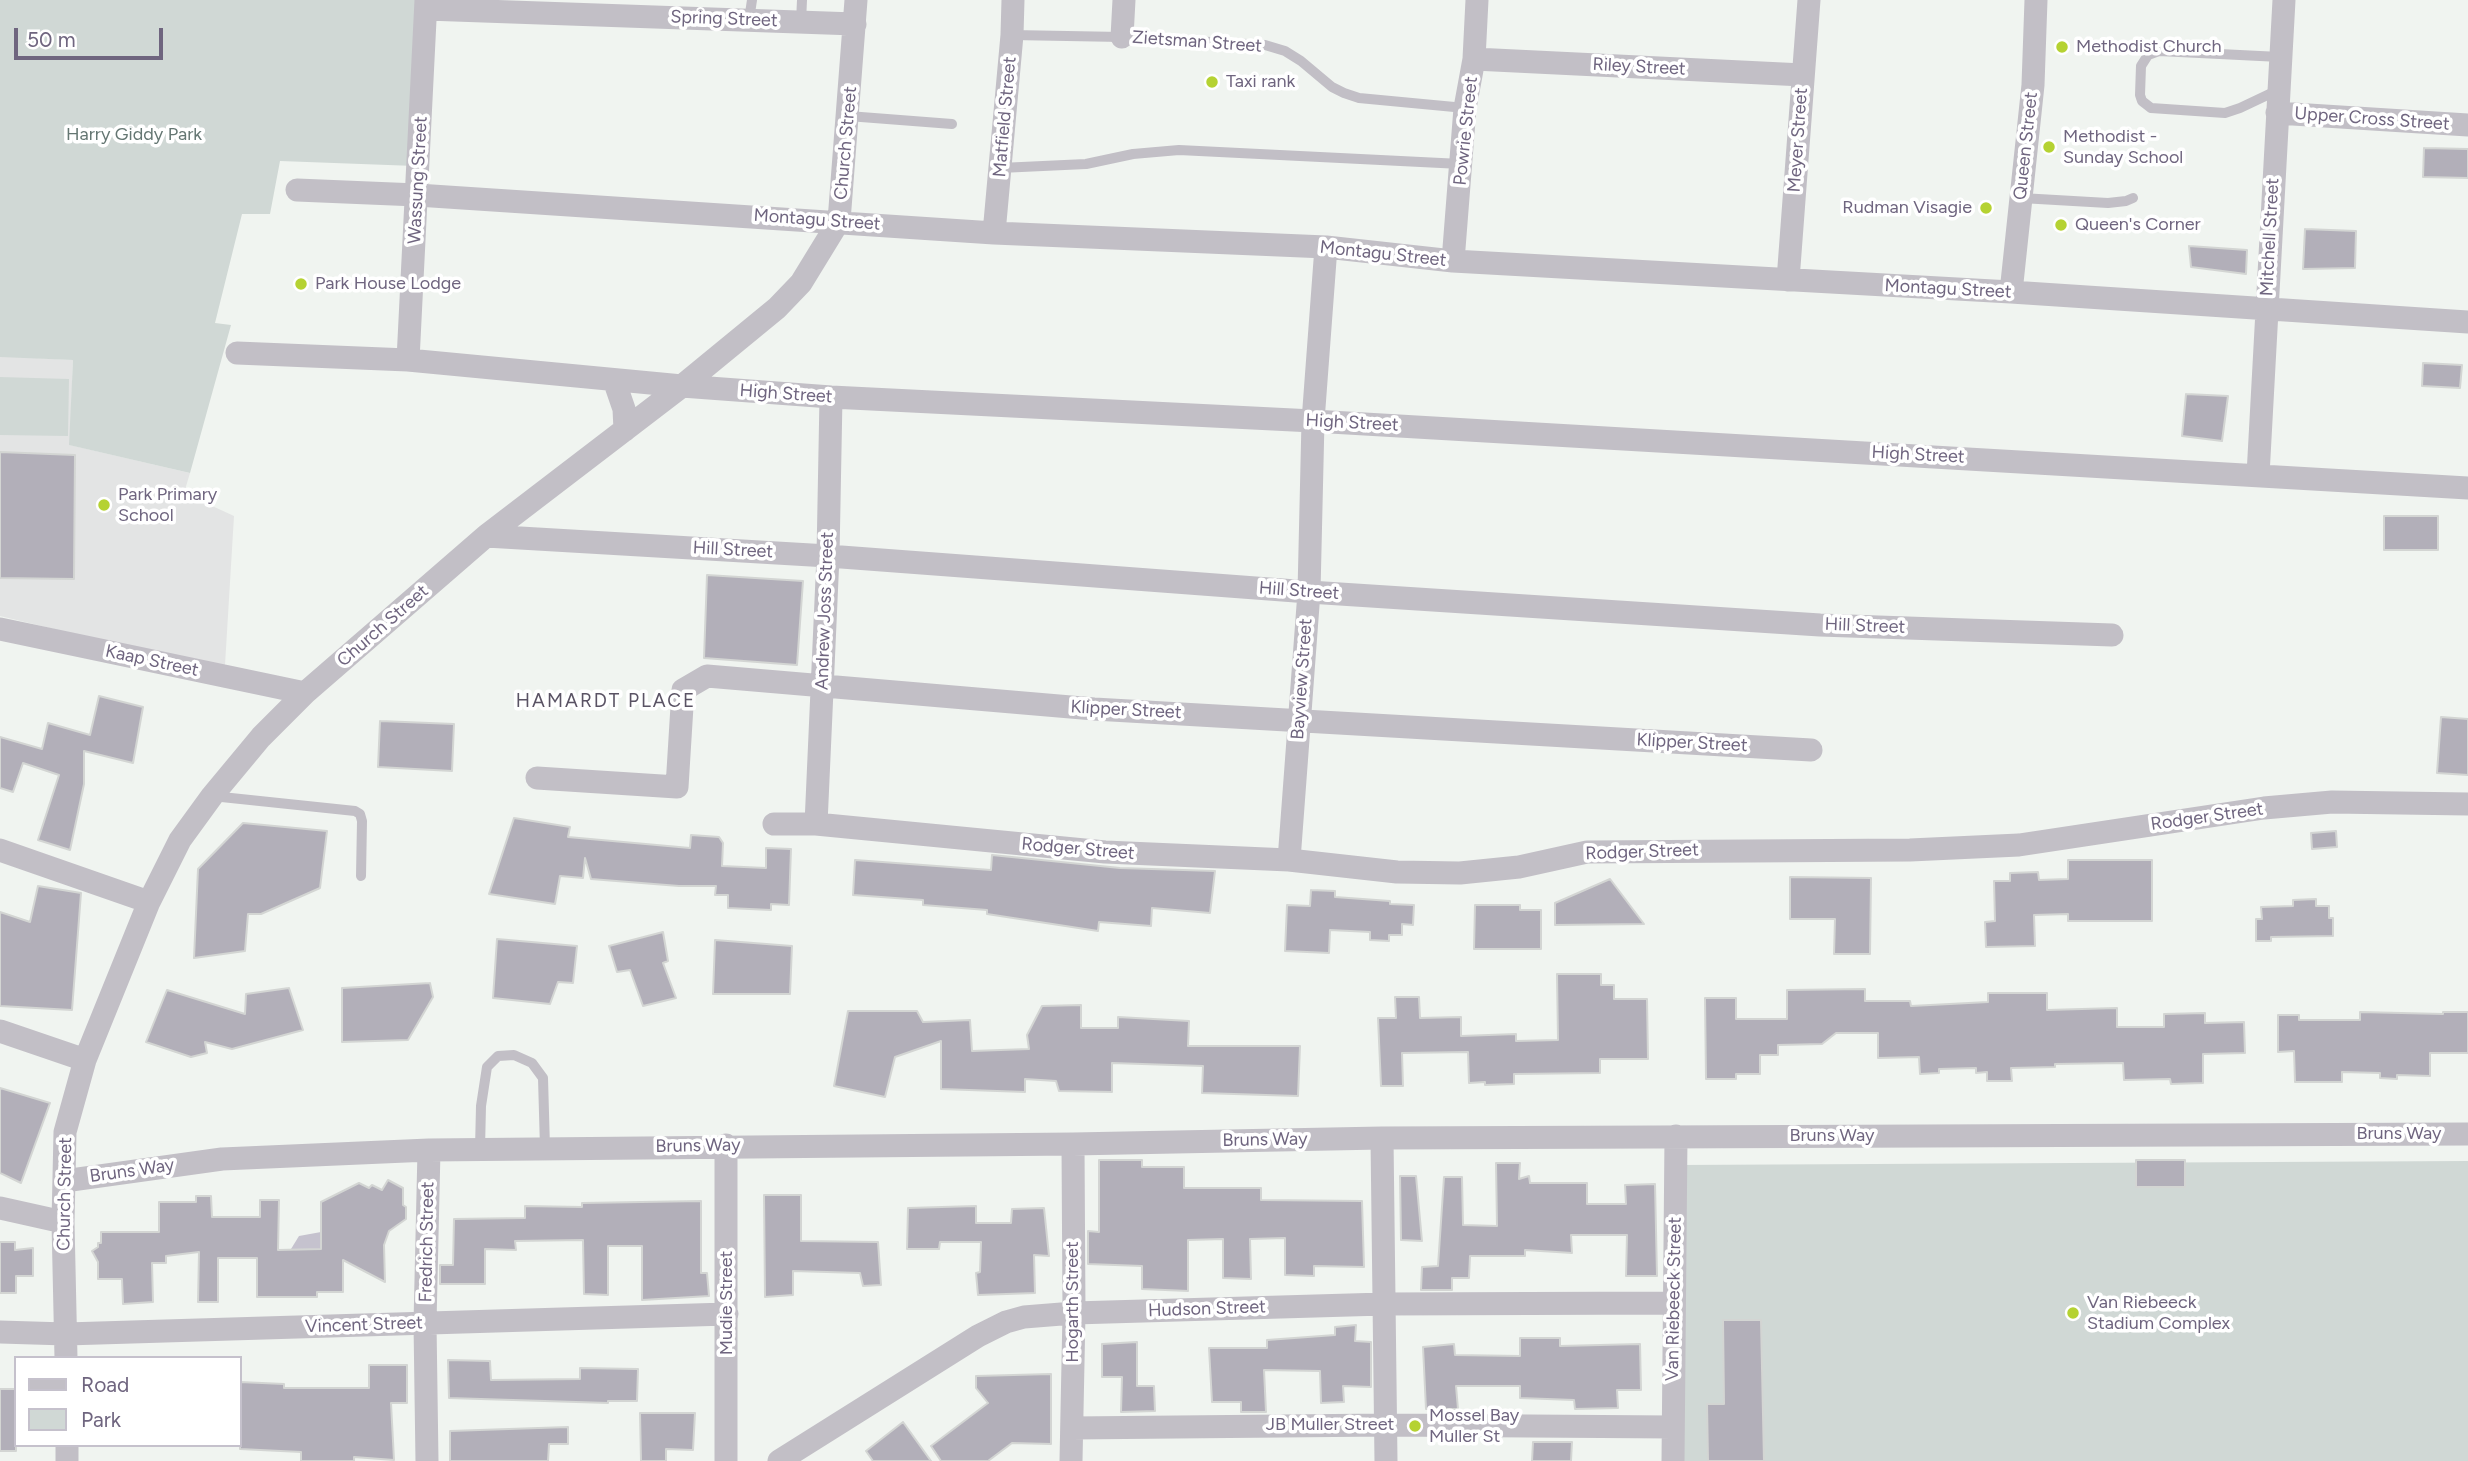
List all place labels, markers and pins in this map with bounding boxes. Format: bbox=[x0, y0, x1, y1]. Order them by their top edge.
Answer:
place label: Methodist Church bbox=[2076, 36, 2222, 58]
marker: Methodist Church bbox=[2054, 39, 2070, 55]
place label: Taxi rank bbox=[1226, 71, 1295, 93]
marker: Taxi rank bbox=[1204, 74, 1220, 90]
place label: Methodist - Sunday School bbox=[2063, 126, 2183, 168]
marker: Methodist - Sunday School bbox=[2041, 139, 2057, 155]
place label: Rudman Visagie bbox=[1842, 197, 1972, 219]
marker: Rudman Visagie bbox=[1978, 200, 1994, 216]
place label: Queen's Corner bbox=[2075, 214, 2201, 236]
marker: Queen's Corner bbox=[2053, 217, 2069, 233]
place label: Park House Lodge bbox=[315, 273, 461, 295]
marker: Park House Lodge bbox=[293, 276, 309, 292]
place label: Park Primary School bbox=[118, 484, 217, 526]
marker: Park Primary School bbox=[96, 497, 112, 513]
place label: Van Riebeeck Stadium Complex bbox=[2087, 1292, 2230, 1334]
marker: Van Riebeeck Stadium Complex bbox=[2065, 1305, 2081, 1321]
place label: Mossel Bay Muller St bbox=[1429, 1405, 1519, 1448]
marker: Mossel Bay Muller St bbox=[1407, 1418, 1423, 1434]

